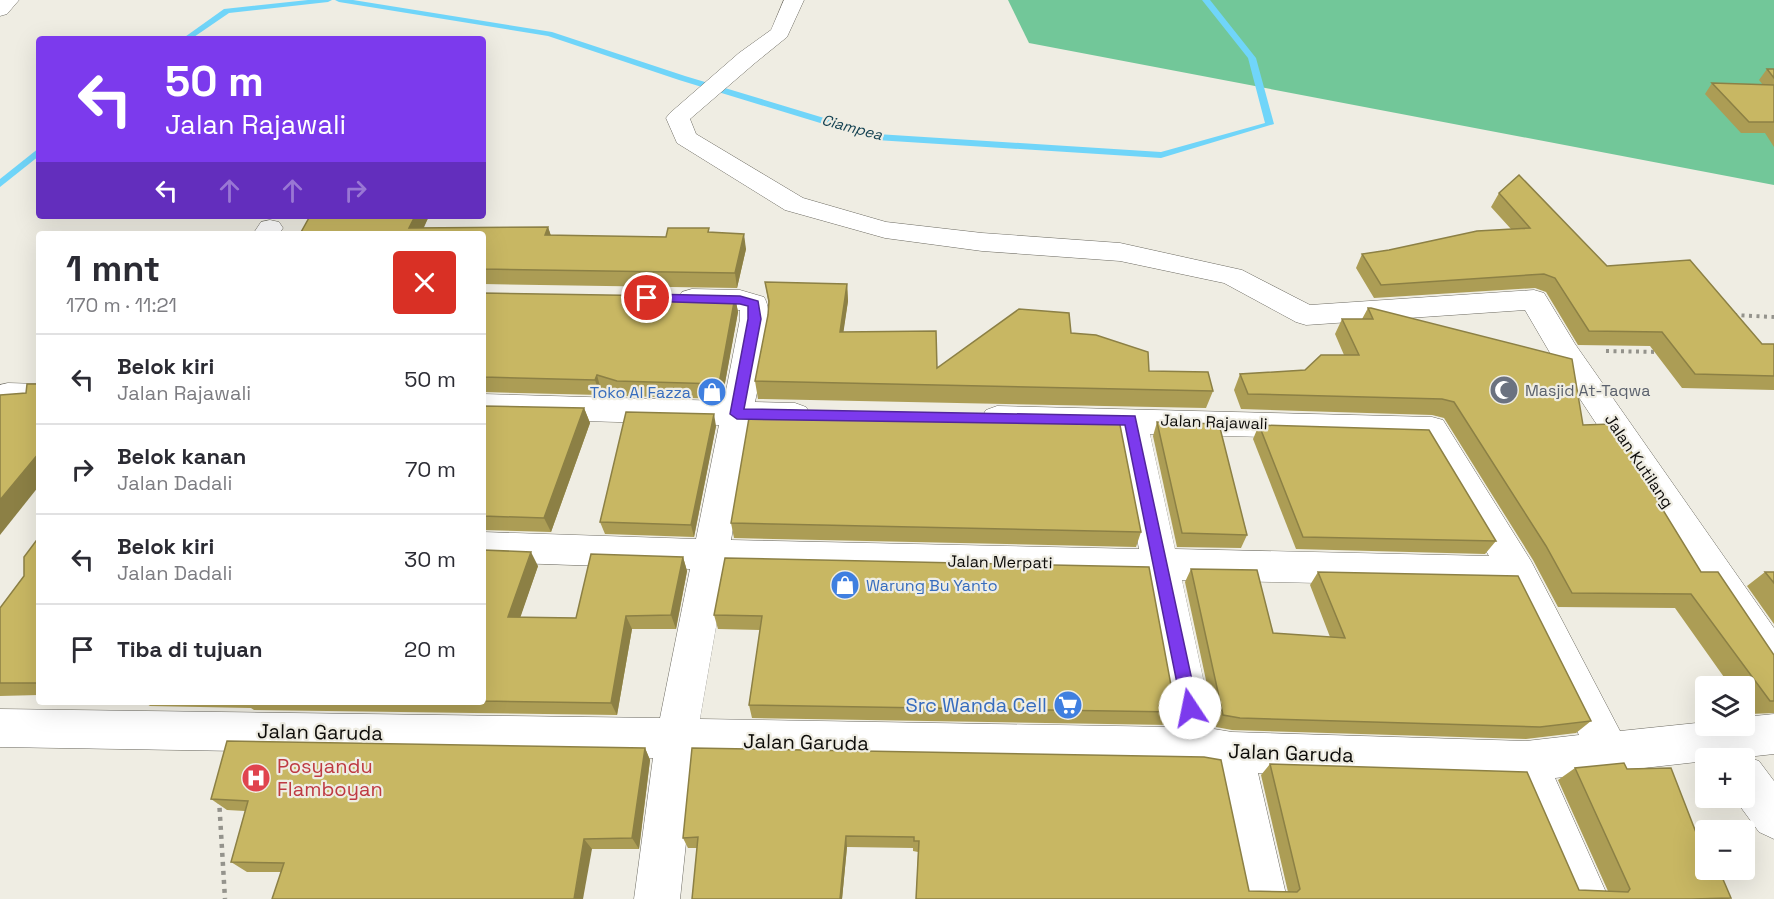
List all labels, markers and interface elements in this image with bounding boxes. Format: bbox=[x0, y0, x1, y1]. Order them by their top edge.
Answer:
text: 50 m bbox=[165, 55, 264, 108]
icon: left bbox=[66, 60, 144, 138]
text: Jalan Rajawali bbox=[165, 107, 346, 142]
water label: Ciampea bbox=[820, 110, 885, 144]
icon: left bbox=[150, 174, 183, 207]
icon: ahead bbox=[213, 174, 246, 207]
icon: ahead bbox=[276, 174, 309, 207]
icon: right bbox=[339, 174, 372, 207]
text: 1 mnt bbox=[66, 246, 160, 292]
button: close bbox=[393, 251, 456, 314]
pin bbox=[621, 272, 672, 323]
icon: arrive bbox=[630, 281, 663, 314]
text: 170 m · 11:21 bbox=[66, 292, 177, 318]
text: Belok kiri bbox=[117, 352, 214, 380]
icon: left bbox=[66, 363, 99, 396]
text: 50 m bbox=[404, 365, 456, 393]
mosque icon: Masjid At-Taqwa bbox=[1488, 374, 1520, 406]
shop icon: Toko Al Fazza bbox=[696, 376, 728, 408]
text: Jalan Rajawali bbox=[117, 380, 251, 406]
place label: Masjid At-Taqwa bbox=[1525, 380, 1650, 401]
place label: Toko Al Fazza bbox=[590, 382, 691, 403]
street label: Jalan Rajawali bbox=[1160, 410, 1268, 434]
street label: Jalan Kutilang bbox=[1600, 410, 1678, 512]
text: Belok kanan bbox=[117, 442, 246, 470]
icon: right bbox=[66, 453, 99, 486]
text: 70 m bbox=[405, 455, 456, 483]
text: Jalan Dadali bbox=[117, 470, 232, 496]
text: Belok kiri bbox=[117, 532, 214, 560]
icon: left bbox=[66, 543, 99, 576]
text: 30 m bbox=[404, 545, 456, 573]
street label: Jalan Merpati bbox=[947, 551, 1053, 573]
text: Jalan Dadali bbox=[117, 560, 232, 586]
shop icon: Warung Bu Yanto bbox=[829, 569, 861, 601]
place label: Warung Bu Yanto bbox=[866, 575, 998, 596]
icon: arrive bbox=[66, 633, 99, 666]
text: Tiba di tujuan bbox=[117, 635, 263, 663]
text: 20 m bbox=[404, 635, 456, 663]
position arrow bbox=[1158, 676, 1222, 740]
map controls bbox=[1695, 676, 1755, 880]
button: layers bbox=[1695, 676, 1755, 736]
supermarket icon: Src Wanda Cell bbox=[1052, 689, 1084, 721]
place label: Src Wanda Cell bbox=[906, 692, 1047, 718]
street label: Jalan Garuda bbox=[257, 718, 383, 746]
street label: Jalan Garuda bbox=[743, 728, 869, 756]
street label: Jalan Garuda bbox=[1228, 738, 1354, 768]
button: + bbox=[1695, 748, 1755, 808]
place label: Posyandu Flamboyan bbox=[277, 753, 383, 802]
hospital icon: Posyandu Flamboyan bbox=[240, 762, 272, 794]
button: − bbox=[1695, 820, 1755, 880]

